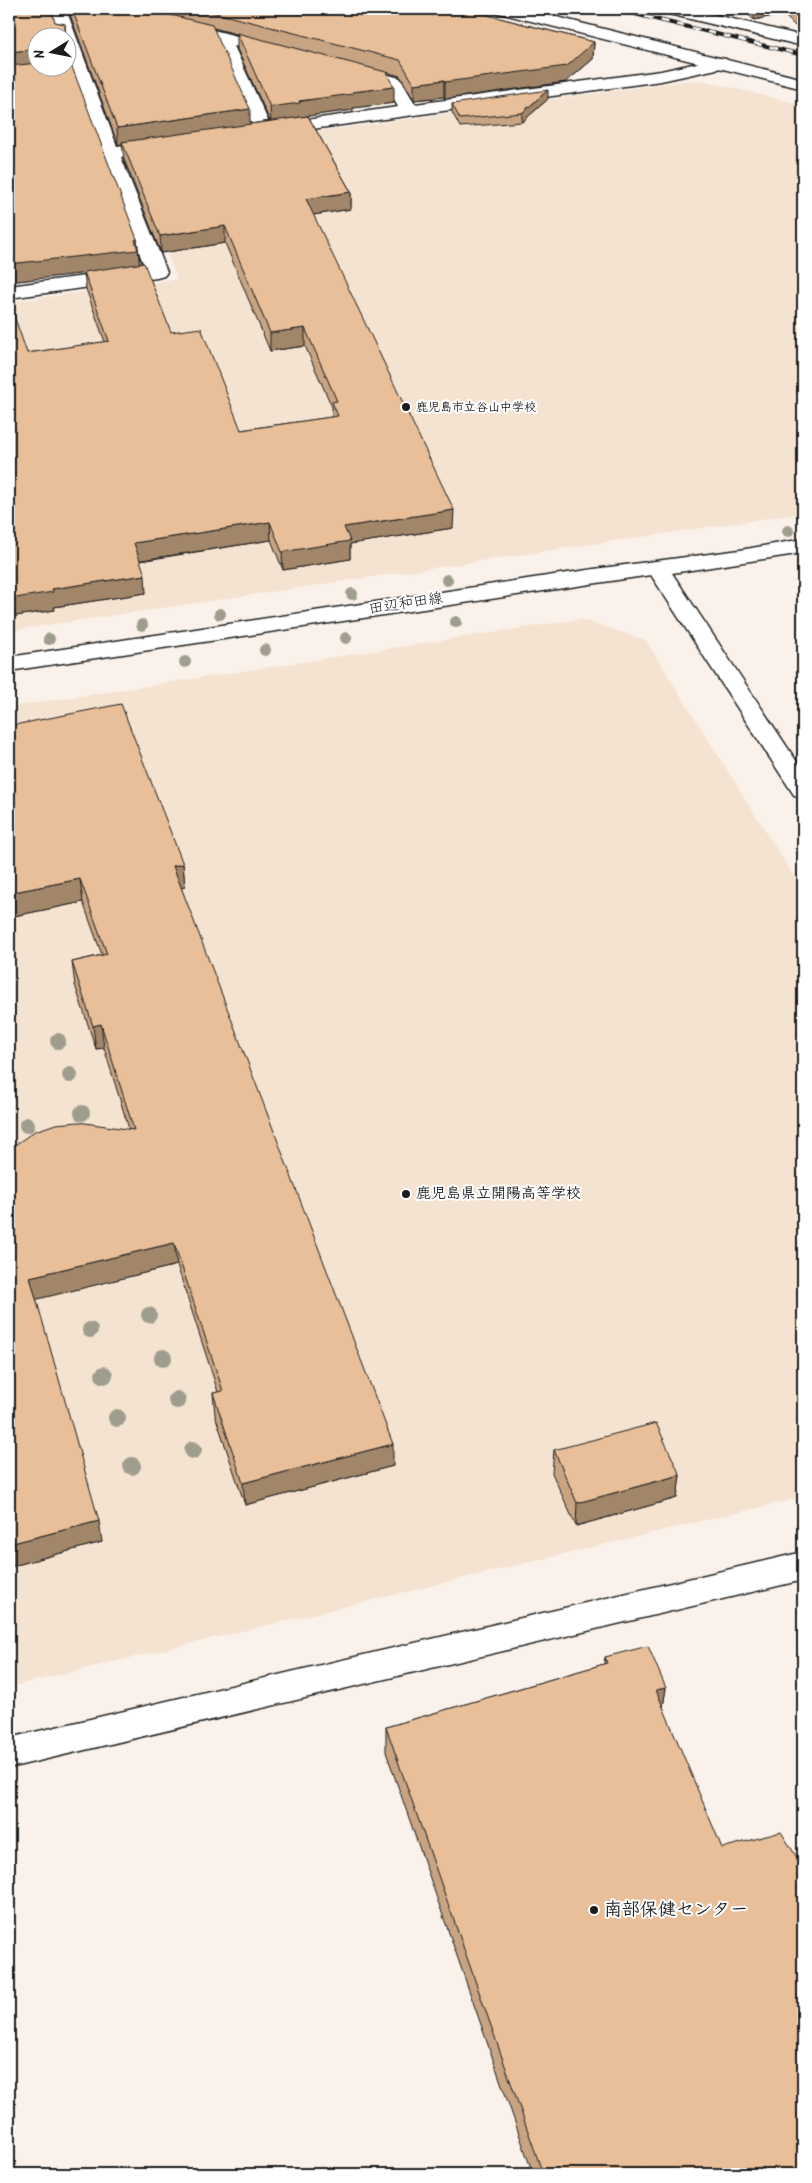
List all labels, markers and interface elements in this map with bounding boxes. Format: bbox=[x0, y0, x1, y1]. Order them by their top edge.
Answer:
north arrow bbox=[28, 28, 78, 78]
text: N bbox=[29, 48, 52, 60]
place label: 鹿児島市立谷山中学校 bbox=[416, 398, 536, 417]
marker: 鹿児島市立谷山中学校 bbox=[400, 401, 412, 413]
street label: 田辺和田線 bbox=[367, 586, 445, 622]
place label: 鹿児島県立開陽高等学校 bbox=[416, 1182, 581, 1206]
marker: 鹿児島県立開陽高等学校 bbox=[400, 1188, 412, 1200]
place label: 南部保健センター bbox=[604, 1896, 748, 1925]
marker: 南部保健センター bbox=[588, 1904, 600, 1916]

